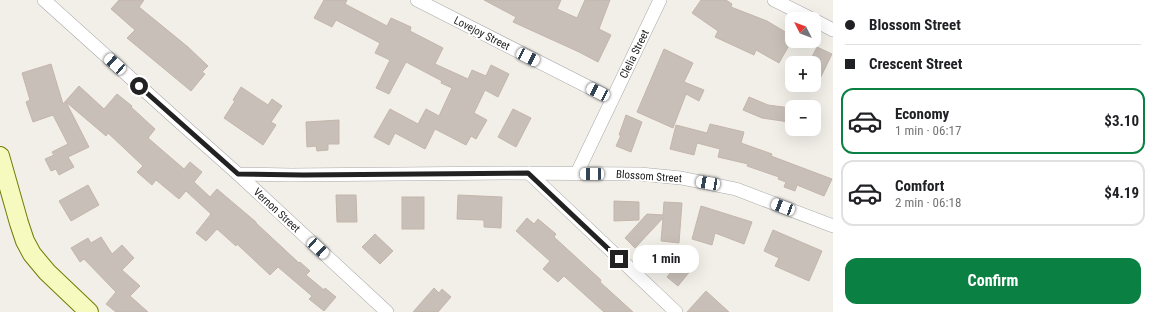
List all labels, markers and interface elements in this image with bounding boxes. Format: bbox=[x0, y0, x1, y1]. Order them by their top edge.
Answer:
north arrow bbox=[785, 12, 821, 48]
map controls bbox=[785, 12, 821, 136]
street label: Lovejoy Street bbox=[452, 14, 512, 53]
text: Blossom Street bbox=[869, 16, 961, 34]
street label: Clelia Street bbox=[617, 28, 652, 81]
car bbox=[515, 46, 541, 68]
car bbox=[102, 52, 128, 76]
text: Crescent Street bbox=[869, 55, 962, 73]
button: + bbox=[785, 56, 821, 92]
route start bbox=[130, 77, 148, 95]
car bbox=[585, 81, 611, 103]
button: − bbox=[785, 100, 821, 136]
icon: car bbox=[847, 103, 883, 139]
text: Economy bbox=[895, 105, 949, 123]
text: $3.10 bbox=[1104, 112, 1139, 130]
text: 1 min · 06:17 bbox=[895, 123, 961, 138]
car bbox=[580, 168, 604, 180]
street label: Blossom Street bbox=[615, 168, 682, 185]
car bbox=[695, 175, 721, 191]
icon: car bbox=[847, 175, 883, 211]
text: Comfort bbox=[895, 177, 944, 195]
text: $4.19 bbox=[1104, 184, 1139, 202]
street label: Vernon Street bbox=[251, 186, 303, 235]
text: 2 min · 06:18 bbox=[895, 195, 961, 210]
car bbox=[770, 197, 796, 217]
car bbox=[305, 235, 331, 261]
callout: 1 min bbox=[633, 245, 699, 273]
route end bbox=[610, 250, 628, 268]
text: 1 min bbox=[652, 251, 680, 266]
button: Confirm bbox=[845, 258, 1141, 304]

